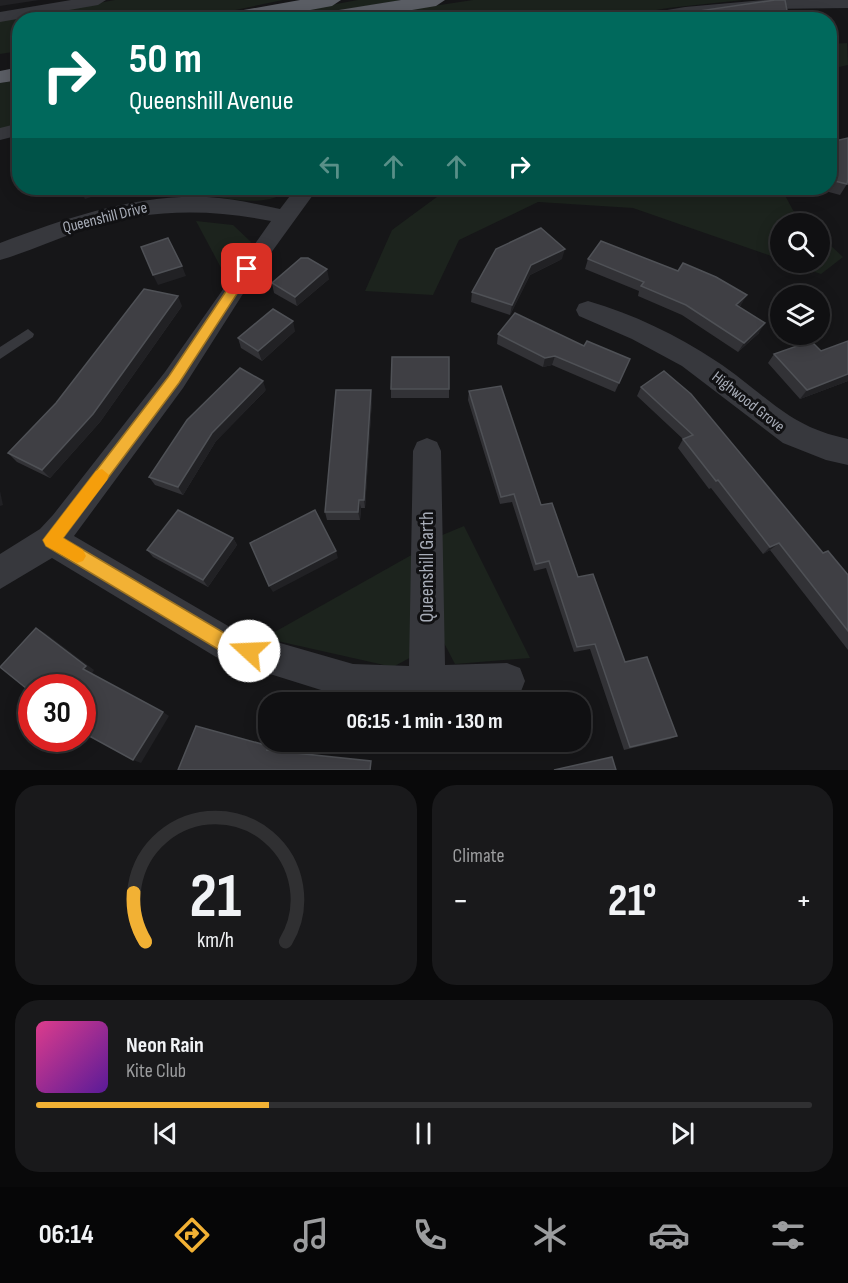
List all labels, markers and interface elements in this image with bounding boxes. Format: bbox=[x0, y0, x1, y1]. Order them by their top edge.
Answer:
text: 50 m bbox=[129, 34, 202, 85]
icon: right bbox=[30, 36, 108, 114]
text: Queenshill Avenue bbox=[129, 85, 293, 117]
icon: left bbox=[314, 150, 347, 183]
icon: ahead bbox=[377, 150, 410, 183]
icon: ahead bbox=[440, 150, 473, 183]
icon: right bbox=[503, 150, 536, 183]
street label: Queenshill Drive bbox=[61, 198, 149, 238]
map controls bbox=[770, 213, 830, 345]
button: search bbox=[770, 213, 830, 273]
pin bbox=[221, 243, 272, 294]
icon: arrive bbox=[230, 252, 263, 285]
button: layers bbox=[770, 285, 830, 345]
street label: Highwood Grove bbox=[708, 368, 788, 436]
street label: Queenshill Garth bbox=[415, 511, 439, 623]
position arrow bbox=[217, 619, 281, 683]
speed limit sign: 30 bbox=[18, 674, 96, 752]
text: 06:15 · 1 min · 130 m bbox=[346, 708, 503, 735]
text: Climate bbox=[453, 844, 505, 868]
text: 21 bbox=[190, 860, 242, 935]
text: 21° bbox=[608, 874, 657, 929]
text: − bbox=[453, 881, 469, 921]
text: + bbox=[796, 881, 812, 921]
text: km/h bbox=[197, 928, 234, 953]
text: Neon Rain bbox=[126, 1032, 204, 1059]
text: Kite Club bbox=[126, 1059, 186, 1083]
icon: previous bbox=[149, 1117, 182, 1150]
icon: pause bbox=[407, 1117, 440, 1150]
icon: next bbox=[666, 1117, 699, 1150]
icon: directions bbox=[171, 1214, 213, 1256]
icon: music bbox=[290, 1214, 332, 1256]
icon: phone bbox=[409, 1214, 451, 1256]
icon: climate bbox=[529, 1214, 571, 1256]
icon: car bbox=[648, 1214, 690, 1256]
icon: filters bbox=[767, 1214, 809, 1256]
text: 06:14 bbox=[39, 1219, 94, 1251]

